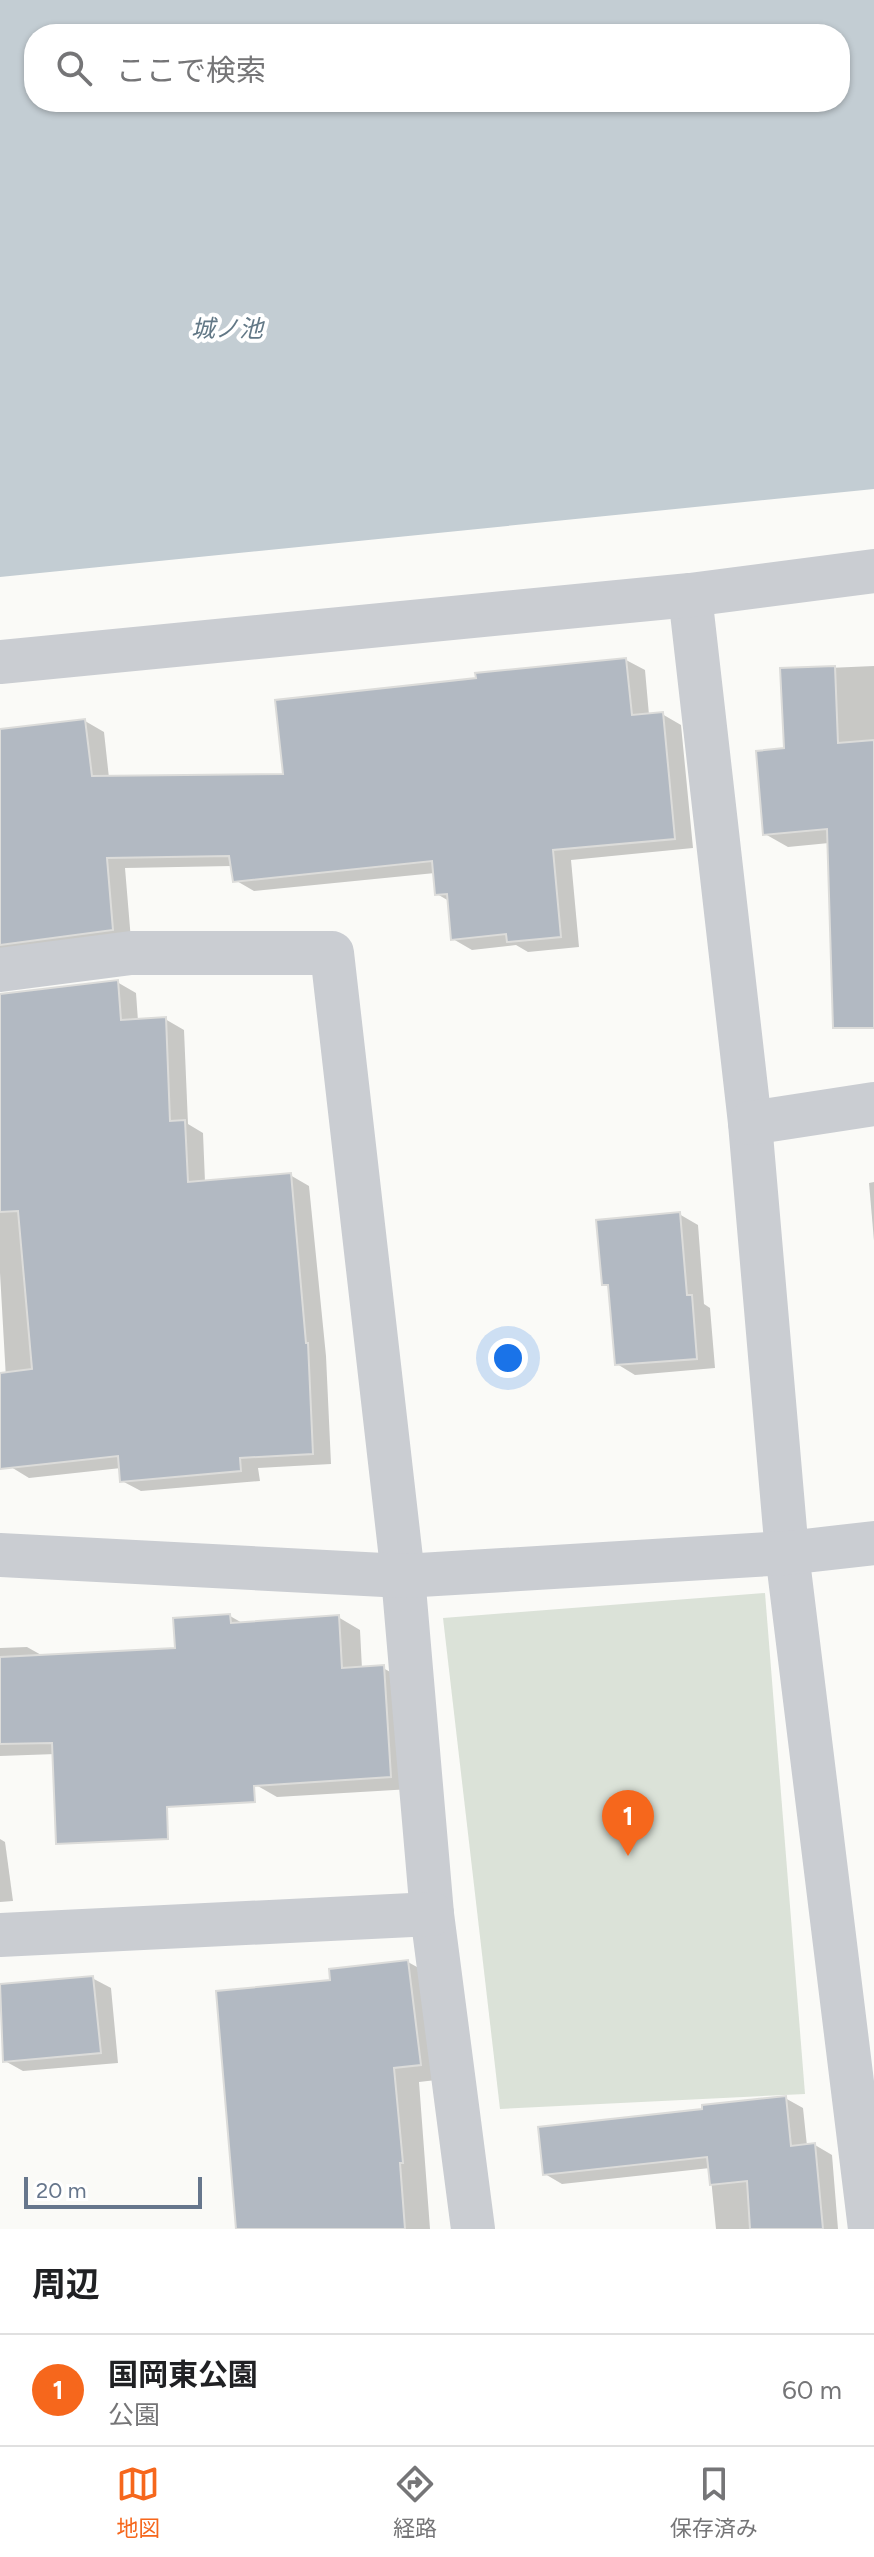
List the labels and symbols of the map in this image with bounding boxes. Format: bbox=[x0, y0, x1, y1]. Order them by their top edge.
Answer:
water label: 城ノ池 bbox=[191, 314, 265, 343]
your location bbox=[488, 1338, 528, 1378]
pin: 1 bbox=[602, 1790, 654, 1856]
scale bar bbox=[24, 2173, 202, 2209]

